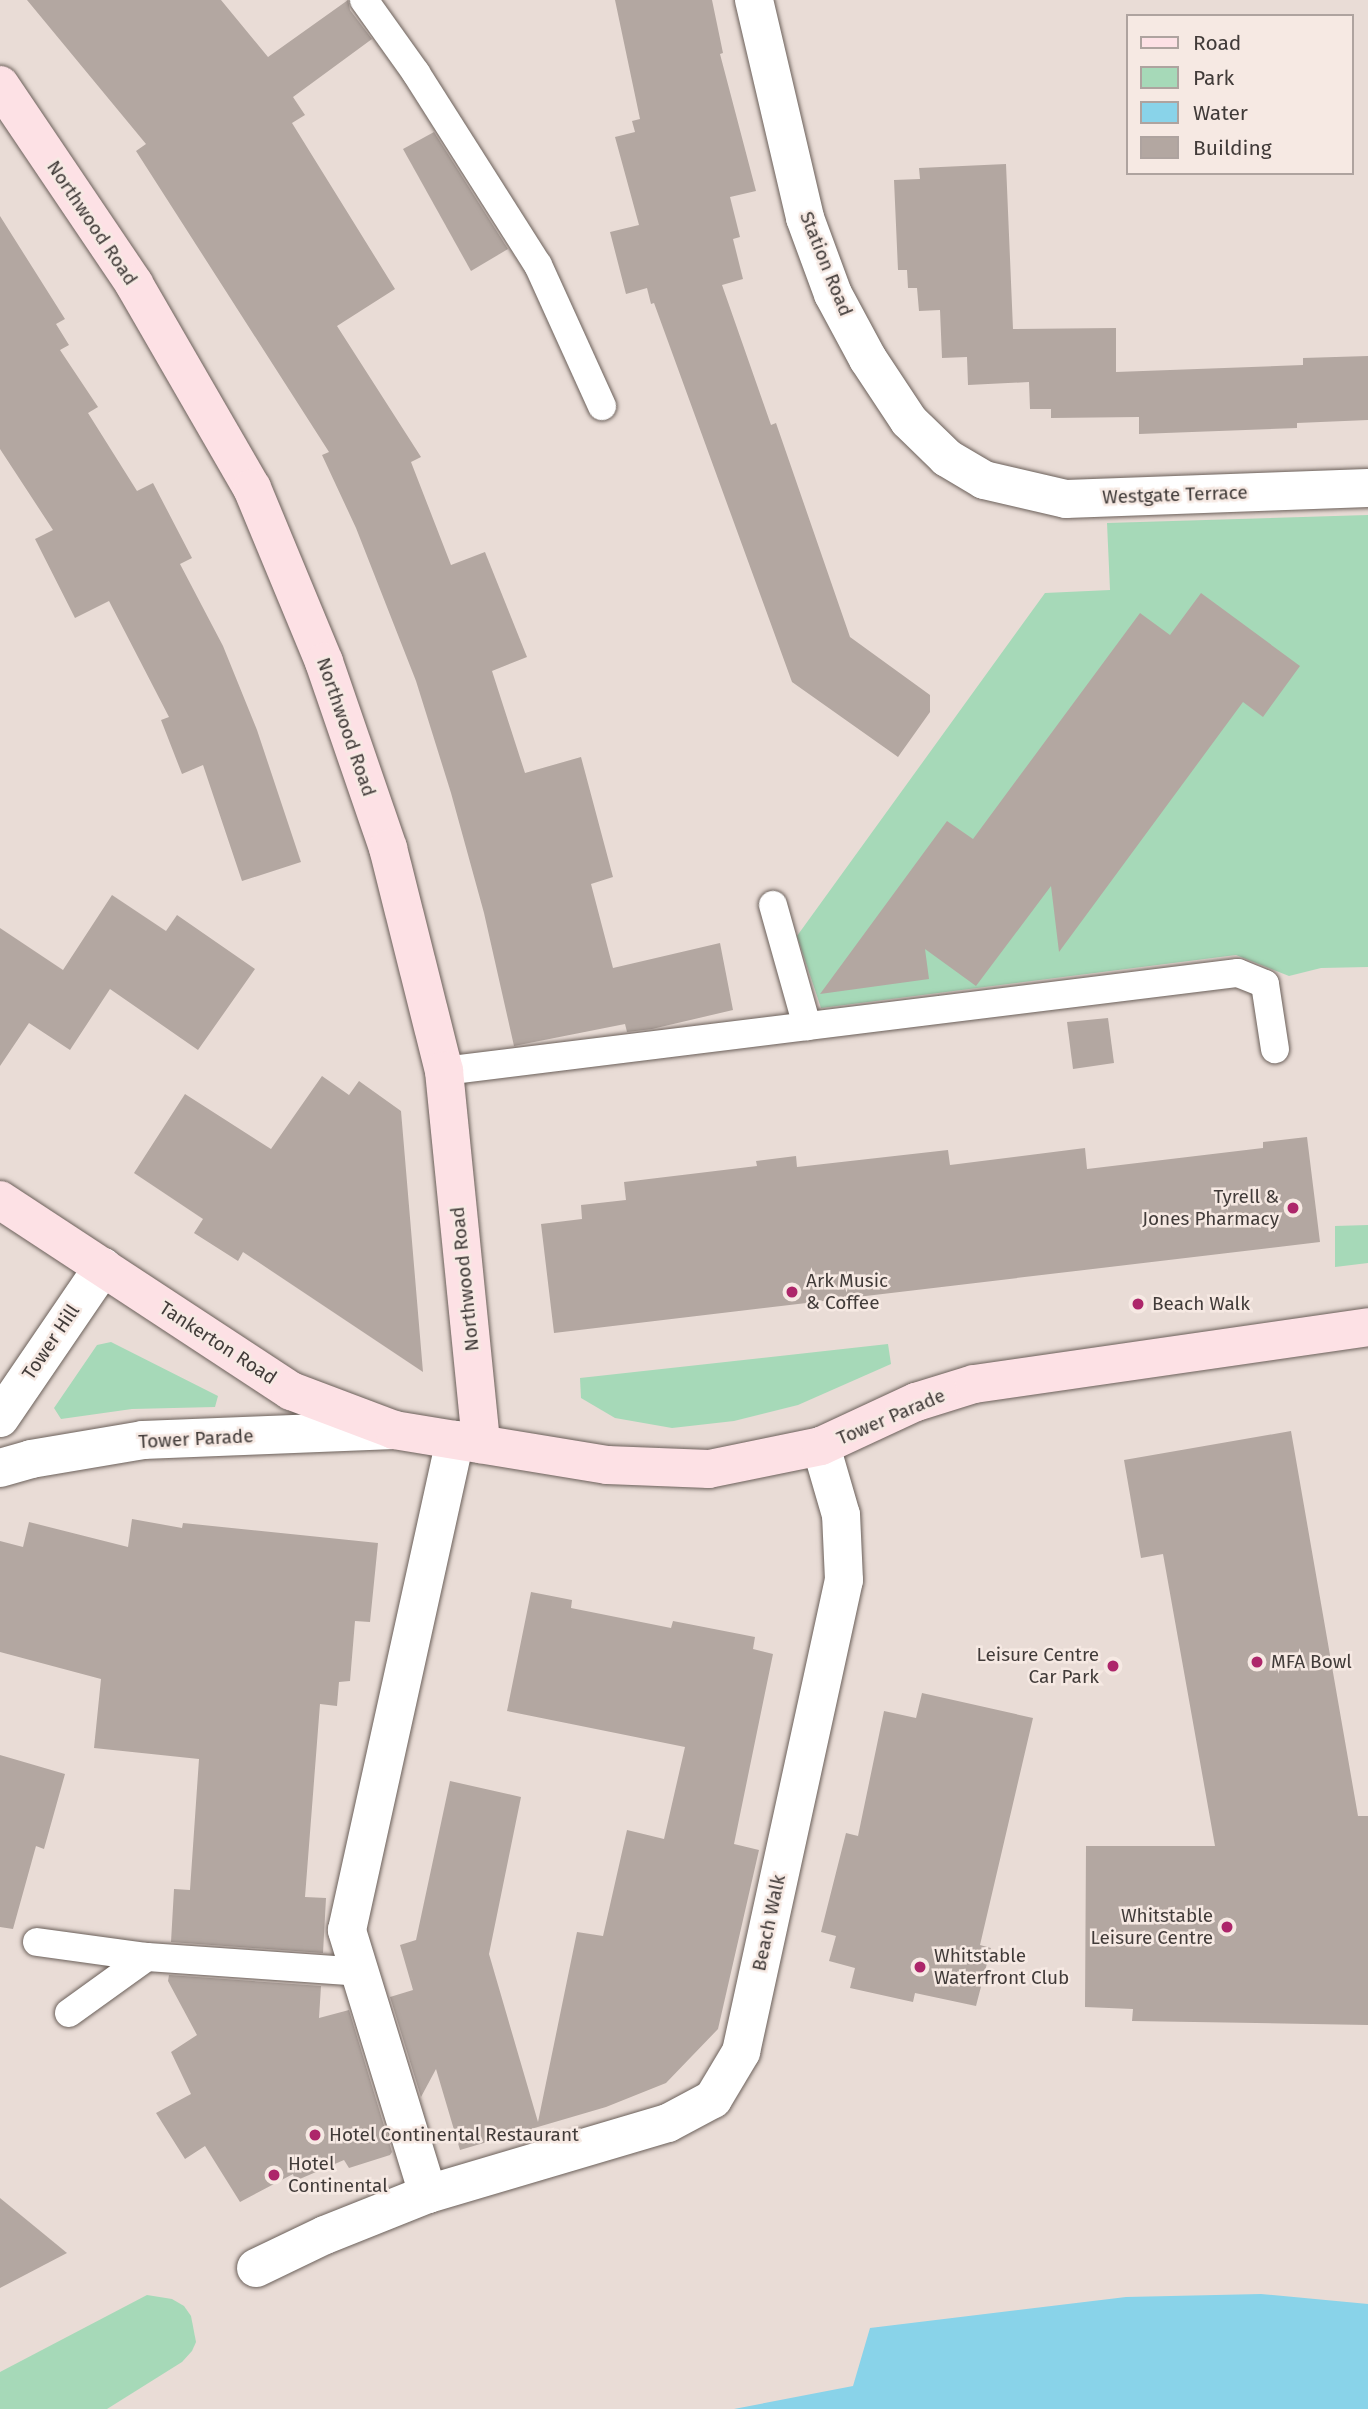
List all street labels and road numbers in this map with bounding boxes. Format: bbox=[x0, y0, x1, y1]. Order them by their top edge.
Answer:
street label: Northwood Road bbox=[42, 156, 142, 290]
street label: Station Road bbox=[795, 208, 857, 320]
street label: Westgate Terrace bbox=[1102, 481, 1248, 509]
street label: Northwood Road bbox=[312, 655, 380, 799]
street label: Northwood Road bbox=[446, 1205, 484, 1353]
street label: Tankerton Road bbox=[155, 1297, 281, 1389]
street label: Tower Hill bbox=[18, 1300, 84, 1384]
street label: Tower Parade bbox=[833, 1384, 949, 1450]
street label: Tower Parade bbox=[138, 1425, 254, 1453]
street label: Beach Walk bbox=[748, 1873, 790, 1973]

